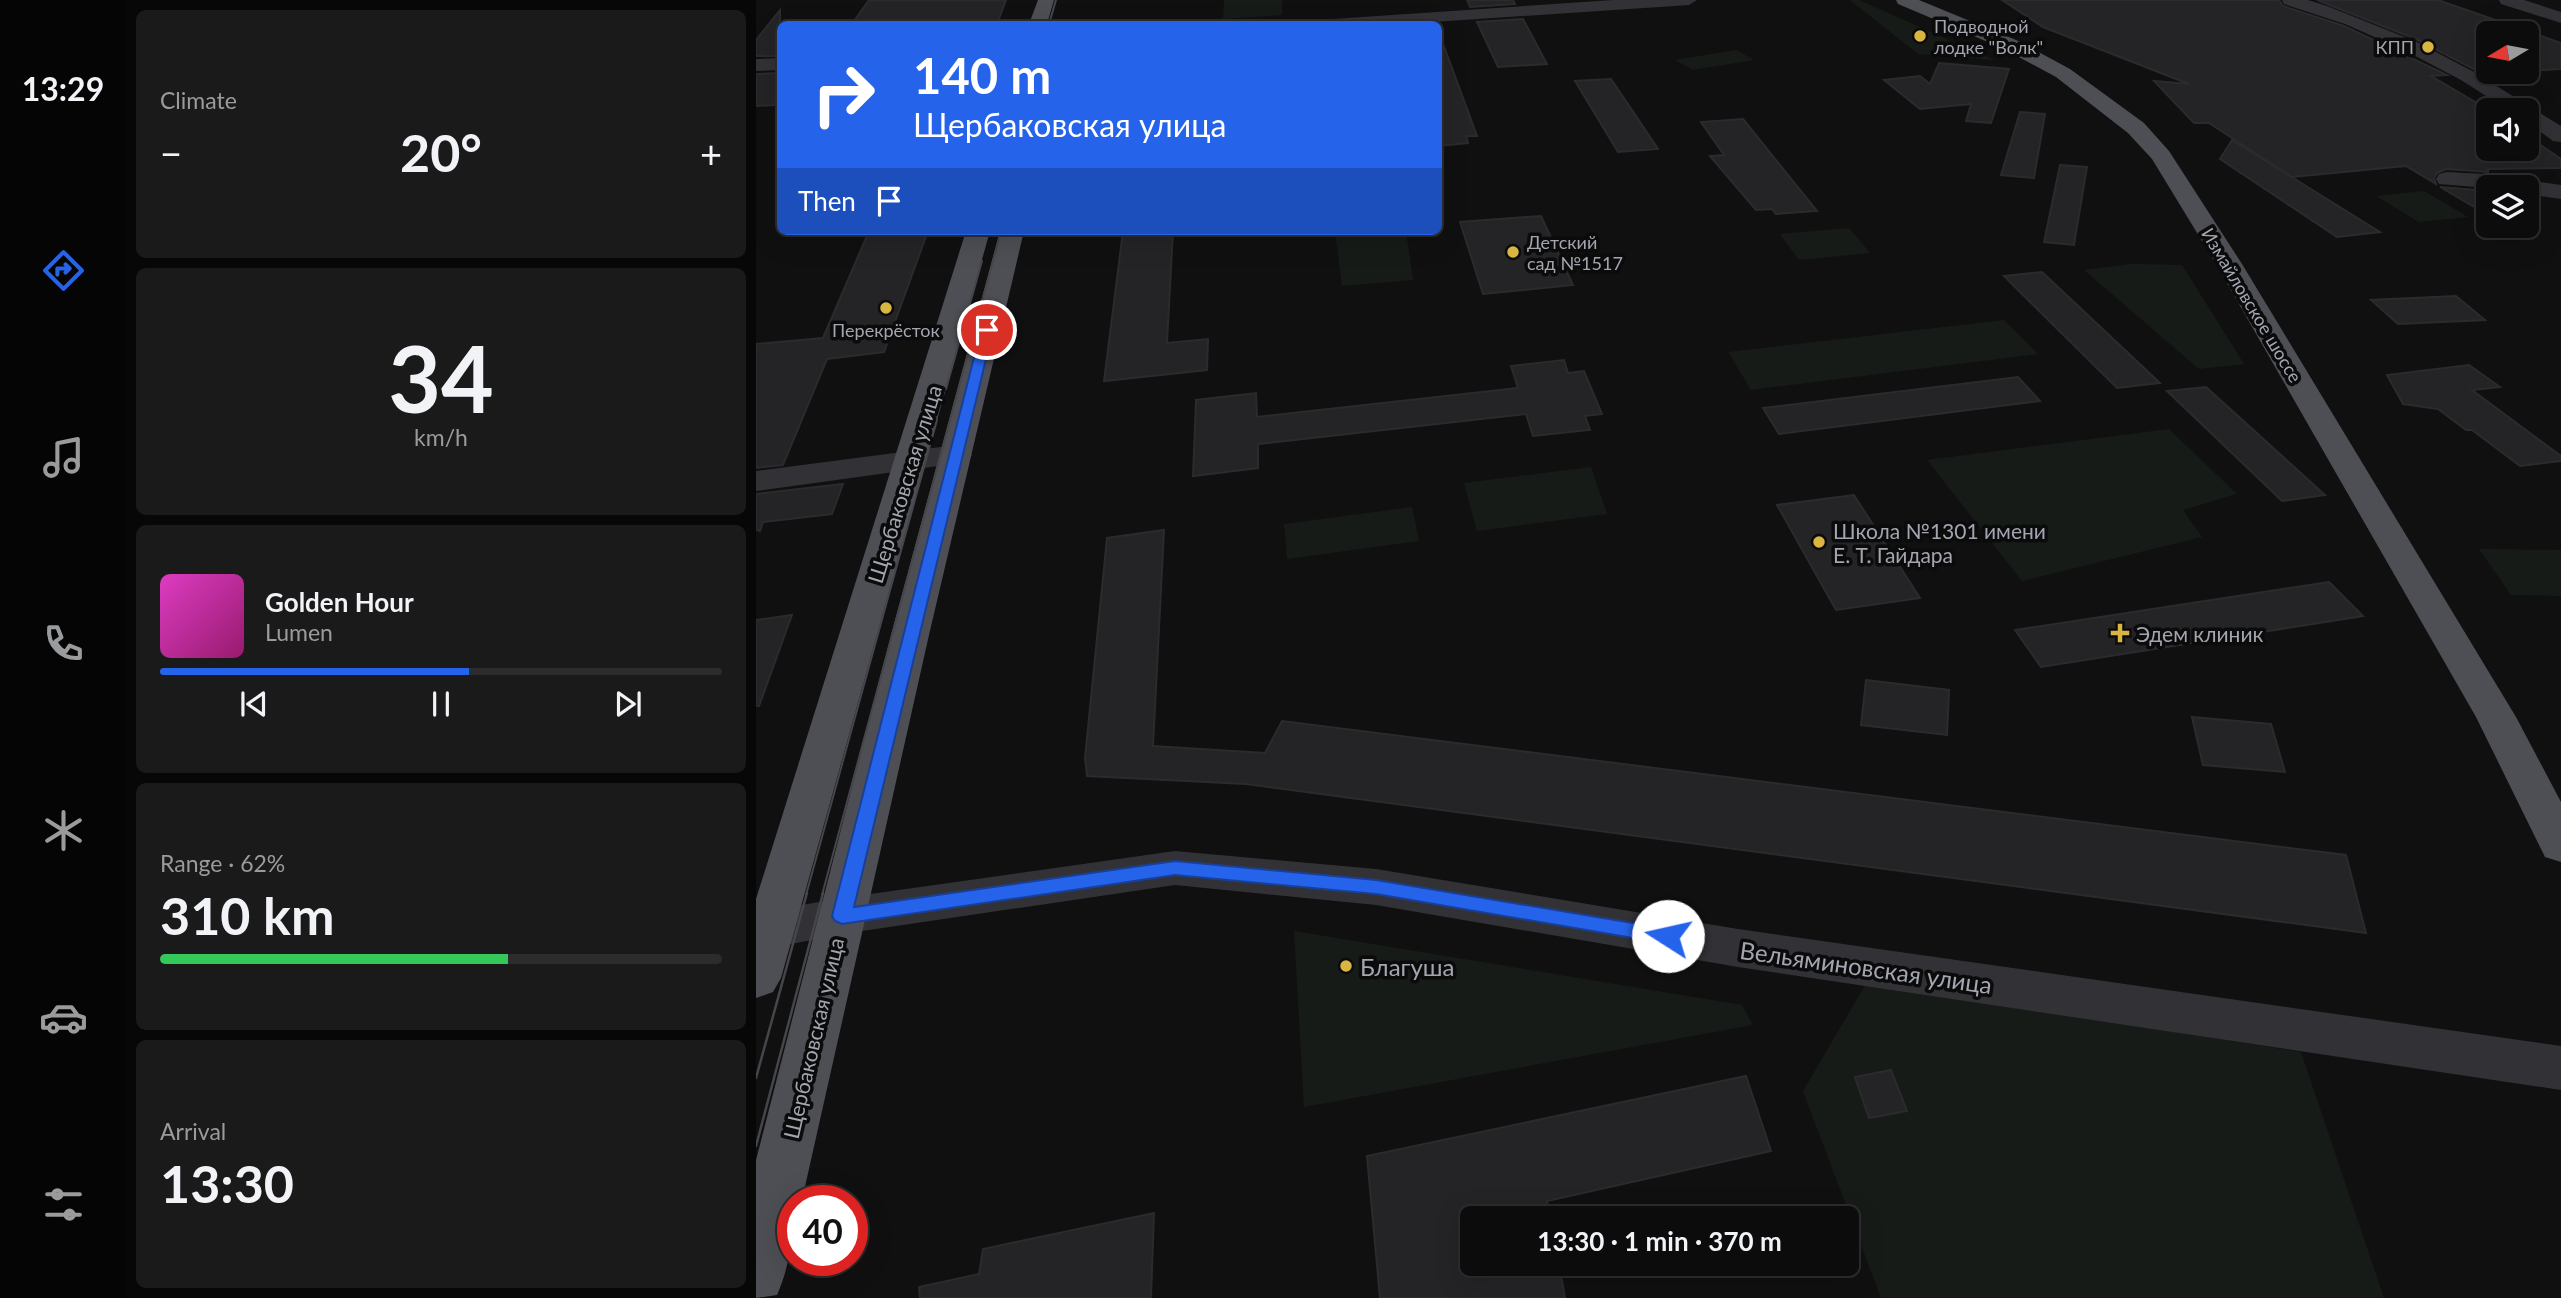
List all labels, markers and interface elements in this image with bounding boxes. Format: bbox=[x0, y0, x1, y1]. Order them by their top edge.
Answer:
place label: Подводной лодке "Волк" bbox=[1934, 15, 2043, 58]
north arrow bbox=[2476, 21, 2539, 84]
map controls bbox=[2476, 21, 2539, 238]
marker: Подводной лодке "Волк" bbox=[1912, 28, 1928, 44]
place label: КПП bbox=[2375, 36, 2414, 58]
marker: КПП bbox=[2420, 39, 2436, 55]
text: 140 m bbox=[913, 46, 1051, 104]
icon: right bbox=[798, 49, 889, 140]
text: 13:29 bbox=[22, 69, 104, 108]
text: Climate bbox=[160, 86, 237, 114]
button: sound bbox=[2476, 98, 2539, 161]
text: Щербаковская улица bbox=[913, 105, 1226, 144]
text: 20° bbox=[400, 121, 482, 183]
text: − bbox=[160, 130, 182, 176]
text: + bbox=[700, 130, 722, 176]
button: layers bbox=[2476, 175, 2539, 238]
icon: arrive bbox=[870, 182, 908, 220]
text: Then bbox=[798, 185, 856, 217]
street label: Измайловское шоссе bbox=[2197, 224, 2307, 386]
place label: Детский сад №1517 bbox=[1527, 231, 1623, 274]
marker: Детский сад №1517 bbox=[1505, 244, 1521, 260]
icon: directions bbox=[39, 246, 88, 295]
marker: Перекрёсток bbox=[878, 300, 894, 316]
pin bbox=[957, 300, 1017, 360]
icon: arrive bbox=[968, 311, 1006, 349]
place label: Перекрёсток bbox=[832, 319, 941, 341]
text: 34 bbox=[388, 323, 494, 432]
street label: Щербаковская улица bbox=[862, 382, 946, 586]
text: km/h bbox=[414, 423, 468, 451]
icon: music bbox=[39, 433, 88, 482]
place label: Школа №1301 имени Е. Т. Гайдара bbox=[1833, 518, 2046, 567]
marker: Школа №1301 имени Е. Т. Гайдара bbox=[1811, 534, 1827, 550]
text: Golden Hour bbox=[265, 586, 414, 618]
text: Lumen bbox=[265, 618, 333, 646]
icon: phone bbox=[39, 619, 88, 668]
place label: Эдем клиник bbox=[2136, 621, 2263, 646]
marker: Эдем клиник bbox=[2110, 623, 2130, 643]
icon: previous bbox=[235, 685, 273, 723]
icon: pause bbox=[422, 685, 460, 723]
icon: next bbox=[609, 685, 647, 723]
icon: climate bbox=[39, 806, 88, 855]
text: Range · 62% bbox=[160, 849, 285, 877]
text: 310 km bbox=[160, 884, 334, 946]
position arrow bbox=[1631, 899, 1705, 973]
street label: Щербаковская улица bbox=[778, 935, 848, 1141]
street label: Вельяминовская улица bbox=[1738, 935, 1994, 999]
place label: Благуша bbox=[1360, 952, 1455, 981]
marker: Благуша bbox=[1338, 958, 1354, 974]
icon: car bbox=[39, 993, 88, 1042]
text: Arrival bbox=[160, 1117, 226, 1145]
text: 13:30 bbox=[160, 1152, 294, 1214]
icon: filters bbox=[39, 1180, 88, 1229]
speed limit sign: 40 bbox=[777, 1185, 868, 1276]
text: 13:30 · 1 min · 370 m bbox=[1537, 1225, 1782, 1257]

